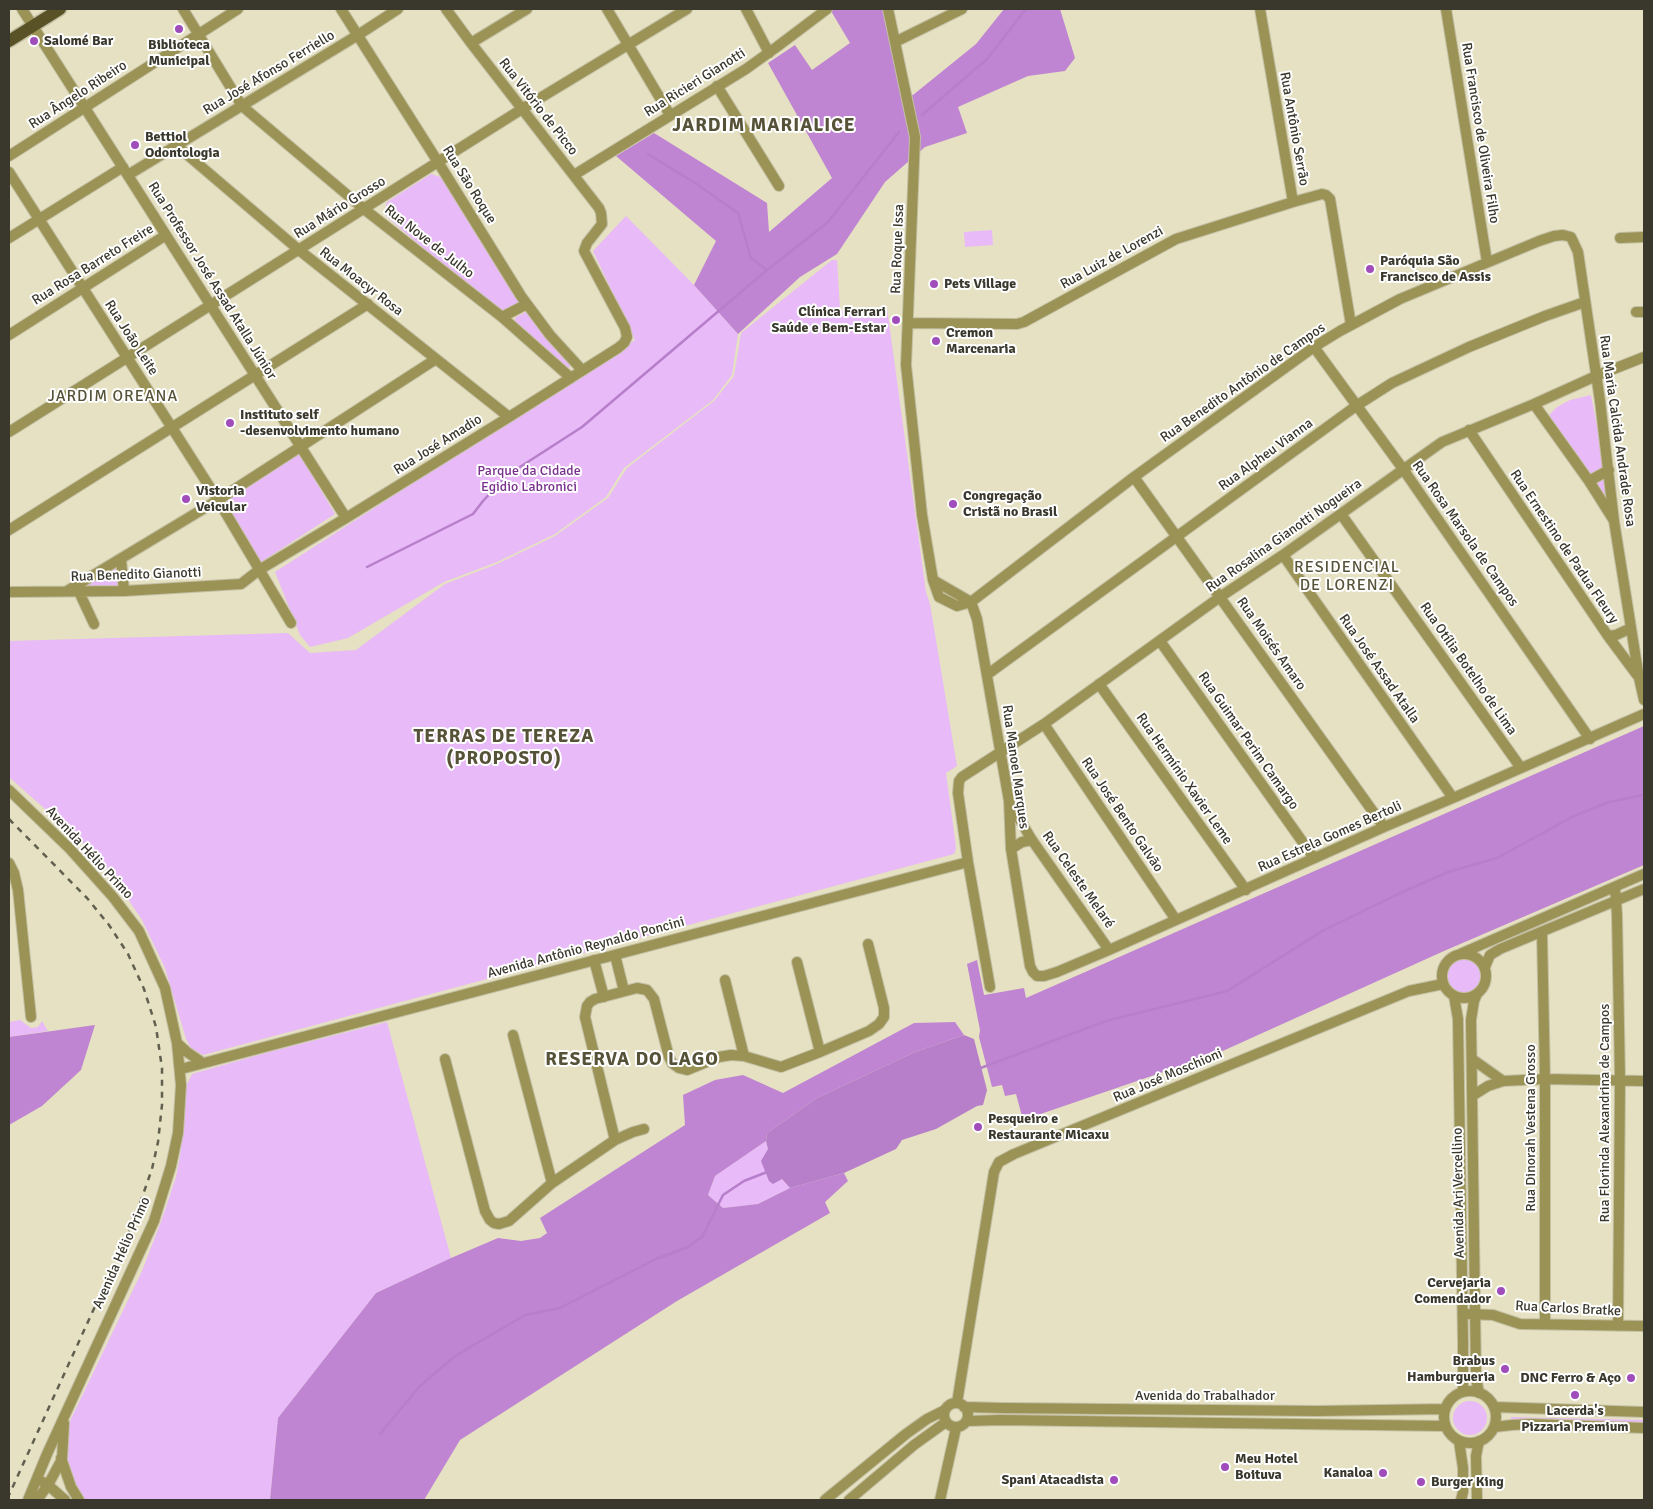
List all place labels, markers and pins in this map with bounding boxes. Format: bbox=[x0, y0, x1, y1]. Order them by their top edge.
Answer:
marker: Biblioteca Municipal bbox=[173, 23, 185, 35]
place label: Salomé Bar bbox=[44, 33, 113, 49]
marker: Salomé Bar bbox=[28, 35, 40, 47]
place label: Biblioteca Municipal bbox=[148, 37, 210, 70]
place label: Bettiol Odontologia bbox=[145, 129, 220, 162]
marker: Bettiol Odontologia bbox=[129, 139, 141, 151]
place label: Paróquia São Francisco de Assis bbox=[1380, 253, 1491, 286]
marker: Paróquia São Francisco de Assis bbox=[1364, 263, 1376, 275]
place label: Pets Village bbox=[944, 276, 1016, 292]
marker: Pets Village bbox=[928, 278, 940, 290]
place label: Clínica Ferrari Saúde e Bem-Estar bbox=[771, 304, 886, 336]
marker: Clínica Ferrari Saúde e Bem-Estar bbox=[890, 314, 902, 326]
place label: Cremon Marcenaria bbox=[946, 325, 1016, 358]
marker: Cremon Marcenaria bbox=[930, 335, 942, 347]
place label: Instituto self -desenvolvimento humano bbox=[240, 407, 399, 440]
marker: Instituto self -desenvolvimento humano bbox=[224, 417, 236, 429]
place label: Vistoria Veicular bbox=[196, 483, 246, 516]
place label: Congregação Cristã no Brasil bbox=[963, 488, 1057, 520]
marker: Vistoria Veicular bbox=[180, 493, 192, 505]
marker: Congregação Cristã no Brasil bbox=[947, 498, 959, 510]
place label: Pesqueiro e Restaurante Micaxu bbox=[988, 1111, 1109, 1144]
marker: Pesqueiro e Restaurante Micaxu bbox=[972, 1121, 984, 1133]
place label: Cervejaria Comendador bbox=[1414, 1275, 1491, 1308]
marker: Cervejaria Comendador bbox=[1495, 1285, 1507, 1297]
place label: Brabus Hamburgueria bbox=[1407, 1353, 1495, 1385]
marker: Brabus Hamburgueria bbox=[1499, 1363, 1511, 1375]
place label: DNC Ferro & Aço bbox=[1520, 1370, 1621, 1386]
marker: DNC Ferro & Aço bbox=[1625, 1372, 1637, 1384]
marker: Lacerda's Pizzaria Premium bbox=[1569, 1389, 1581, 1401]
place label: Lacerda's Pizzaria Premium bbox=[1521, 1403, 1629, 1435]
place label: Meu Hotel Boituva bbox=[1235, 1451, 1298, 1484]
marker: Meu Hotel Boituva bbox=[1219, 1461, 1231, 1473]
place label: Kanaloa bbox=[1324, 1465, 1373, 1481]
marker: Kanaloa bbox=[1377, 1467, 1389, 1479]
place label: Spani Atacadista bbox=[1001, 1472, 1104, 1488]
marker: Spani Atacadista bbox=[1108, 1474, 1120, 1486]
place label: Burger King bbox=[1431, 1474, 1504, 1490]
marker: Burger King bbox=[1415, 1476, 1427, 1488]

